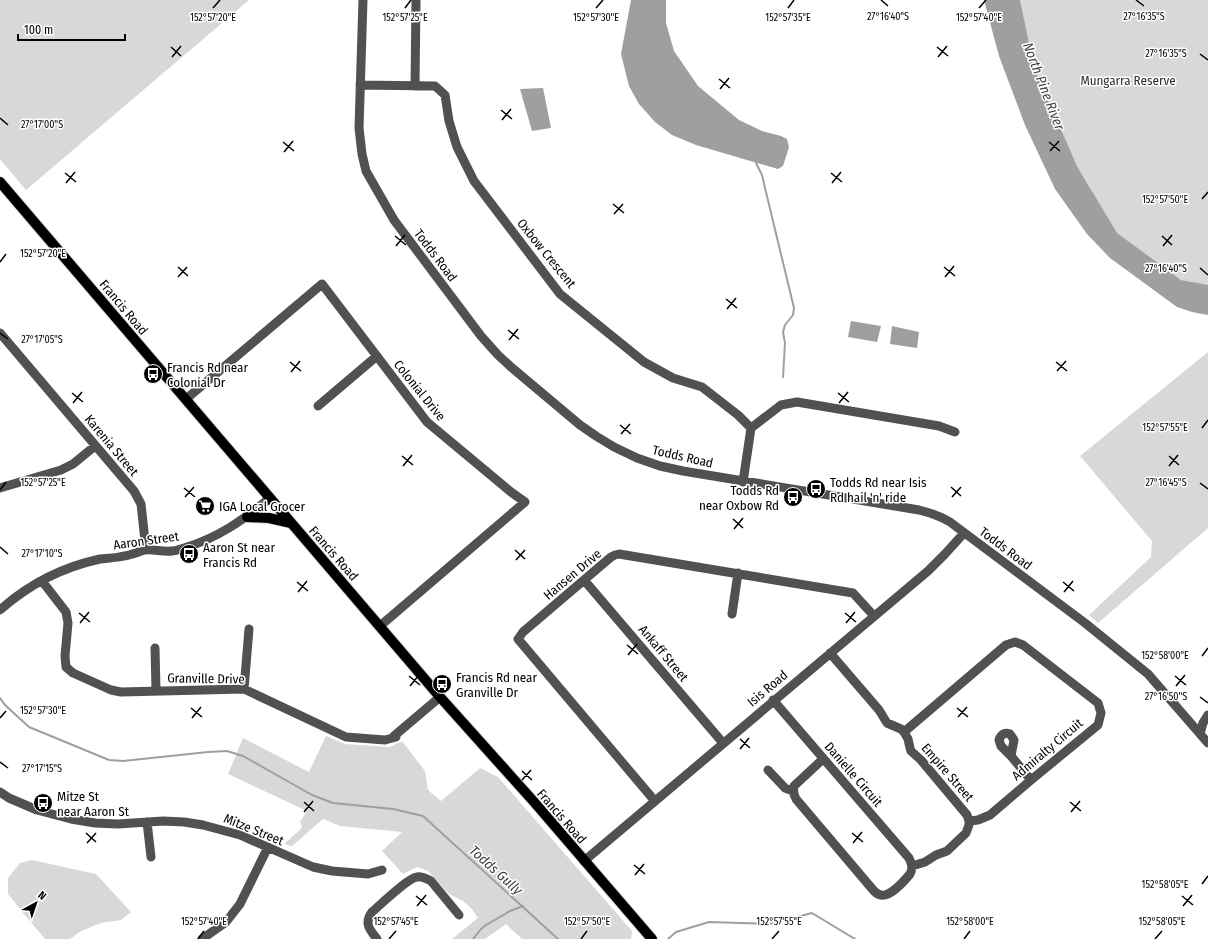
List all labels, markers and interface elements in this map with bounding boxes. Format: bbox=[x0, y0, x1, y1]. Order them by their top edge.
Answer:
text: 27°16'40"S bbox=[867, 11, 909, 23]
text: 27°16'35"S bbox=[1123, 11, 1165, 23]
text: 152°57'20"E bbox=[190, 12, 236, 24]
text: 152°57'25"E bbox=[382, 12, 428, 24]
text: 152°57'30"E bbox=[573, 12, 619, 24]
text: 152°57'35"E bbox=[765, 12, 811, 24]
text: 152°57'40"E bbox=[956, 12, 1002, 24]
scale bar bbox=[18, 16, 125, 42]
text: 100 m bbox=[24, 23, 53, 37]
water label: North Pine River bbox=[1019, 40, 1068, 133]
text: 27°16'35"S bbox=[1145, 48, 1187, 60]
park label: Mungarra Reserve bbox=[1080, 73, 1176, 88]
text: 27°17'00"S bbox=[21, 119, 63, 131]
text: 152°57'50"E bbox=[1142, 194, 1188, 206]
street label: Oxbow Crescent bbox=[514, 216, 579, 291]
street label: Todds Road bbox=[411, 226, 460, 284]
text: 152°57'20"E bbox=[20, 248, 66, 260]
text: 27°16'40"S bbox=[1145, 263, 1187, 275]
street label: Francis Road bbox=[96, 277, 151, 338]
text: 27°17'05"S bbox=[21, 334, 63, 346]
street label: Colonial Drive bbox=[391, 357, 449, 424]
place label: Francis Rd near Colonial Dr bbox=[167, 360, 248, 390]
bus stop icon: Francis Rd near Colonial Dr bbox=[142, 363, 164, 385]
street label: Karenia Street bbox=[82, 412, 142, 480]
text: 152°57'55"E bbox=[1142, 422, 1188, 434]
street label: Todds Road bbox=[651, 442, 715, 471]
place label: Todds Rd near Isis Rd hail 'n' ride bbox=[830, 475, 927, 505]
text: 152°57'25"E bbox=[20, 477, 66, 489]
text: 27°16'45"S bbox=[1145, 477, 1187, 489]
bus stop icon: Todds Rd near Isis Rd hail 'n' ride bbox=[805, 478, 827, 500]
place label: Todds Rd near Oxbow Rd bbox=[699, 483, 779, 513]
bus stop icon: Todds Rd near Oxbow Rd bbox=[782, 486, 804, 508]
supermarket icon: IGA Local Grocer bbox=[194, 495, 216, 517]
place label: IGA Local Grocer bbox=[219, 499, 305, 514]
street label: Francis Road bbox=[306, 523, 361, 584]
street label: Todds Road bbox=[977, 524, 1035, 573]
street label: Aaron Street bbox=[112, 528, 181, 553]
place label: Aaron St near Francis Rd bbox=[203, 540, 275, 570]
bus stop icon: Aaron St near Francis Rd bbox=[178, 543, 200, 565]
street label: Hansen Drive bbox=[540, 546, 604, 603]
text: 27°17'10"S bbox=[22, 548, 63, 560]
street label: Ankaff Street bbox=[636, 622, 692, 685]
text: 152°58'00"E bbox=[1141, 650, 1189, 662]
street label: Isis Road bbox=[744, 667, 790, 709]
street label: Granville Drive bbox=[167, 670, 245, 687]
place label: Francis Rd near Granville Dr bbox=[456, 670, 537, 700]
bus stop icon: Francis Rd near Granville Dr bbox=[431, 673, 453, 695]
text: 27°16'50"S bbox=[1145, 691, 1187, 703]
text: 152°57'30"E bbox=[20, 705, 66, 717]
street label: Admiralty Circuit bbox=[1009, 715, 1086, 783]
street label: Danielle Circuit bbox=[822, 739, 886, 810]
street label: Empire Street bbox=[918, 740, 977, 805]
text: 27°17'15"S bbox=[22, 763, 62, 775]
street label: Francis Road bbox=[534, 786, 589, 847]
place label: Mitze St near Aaron St bbox=[57, 789, 130, 819]
bus stop icon: Mitze St near Aaron St bbox=[32, 792, 54, 814]
street label: Mitze Street bbox=[222, 811, 287, 849]
water label: Todds Gully bbox=[466, 842, 526, 899]
text: 152°58'05"E bbox=[1142, 879, 1189, 891]
north arrow bbox=[16, 883, 56, 923]
text: N bbox=[35, 889, 49, 903]
text: 152°57'40"E bbox=[181, 916, 227, 928]
text: 152°57'45"E bbox=[373, 916, 419, 928]
text: 152°57'50"E bbox=[564, 916, 610, 928]
text: 152°57'55"E bbox=[756, 916, 802, 928]
text: 152°58'00"E bbox=[946, 916, 994, 928]
text: 152°58'05"E bbox=[1139, 916, 1186, 928]

